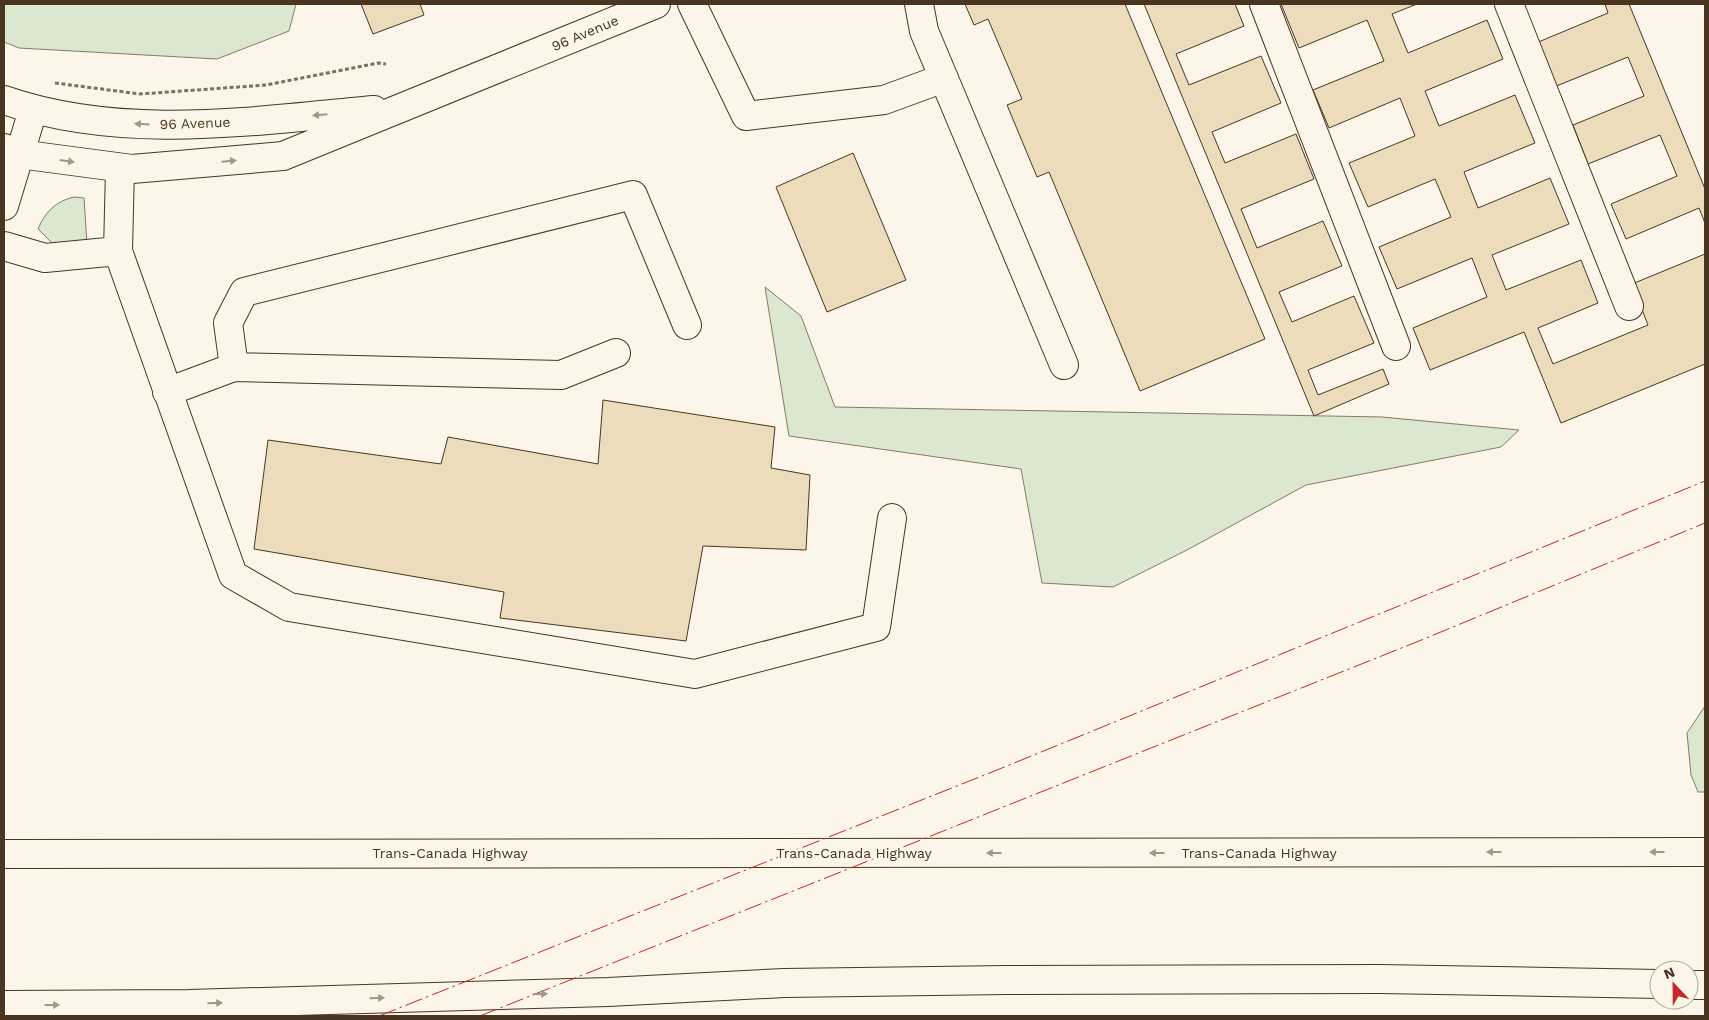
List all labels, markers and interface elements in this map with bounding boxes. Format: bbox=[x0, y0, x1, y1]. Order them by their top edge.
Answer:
street label: 96 Avenue bbox=[549, 12, 621, 54]
one-way arrow bbox=[312, 111, 328, 119]
street label: 96 Avenue bbox=[159, 114, 231, 132]
one-way arrow bbox=[134, 120, 150, 128]
one-way arrow bbox=[60, 157, 76, 165]
one-way arrow bbox=[221, 157, 237, 165]
street label: Trans-Canada Highway bbox=[372, 845, 529, 861]
street label: Trans-Canada Highway bbox=[776, 845, 933, 861]
street label: Trans-Canada Highway bbox=[1181, 845, 1338, 861]
one-way arrow bbox=[1486, 848, 1502, 856]
one-way arrow bbox=[1648, 848, 1664, 856]
one-way arrow bbox=[986, 849, 1002, 857]
one-way arrow bbox=[1148, 849, 1164, 857]
north arrow bbox=[1649, 960, 1699, 1010]
text: N bbox=[1661, 964, 1677, 982]
one-way arrow bbox=[532, 989, 548, 997]
one-way arrow bbox=[370, 994, 386, 1002]
one-way arrow bbox=[207, 999, 223, 1007]
one-way arrow bbox=[45, 1001, 61, 1009]

